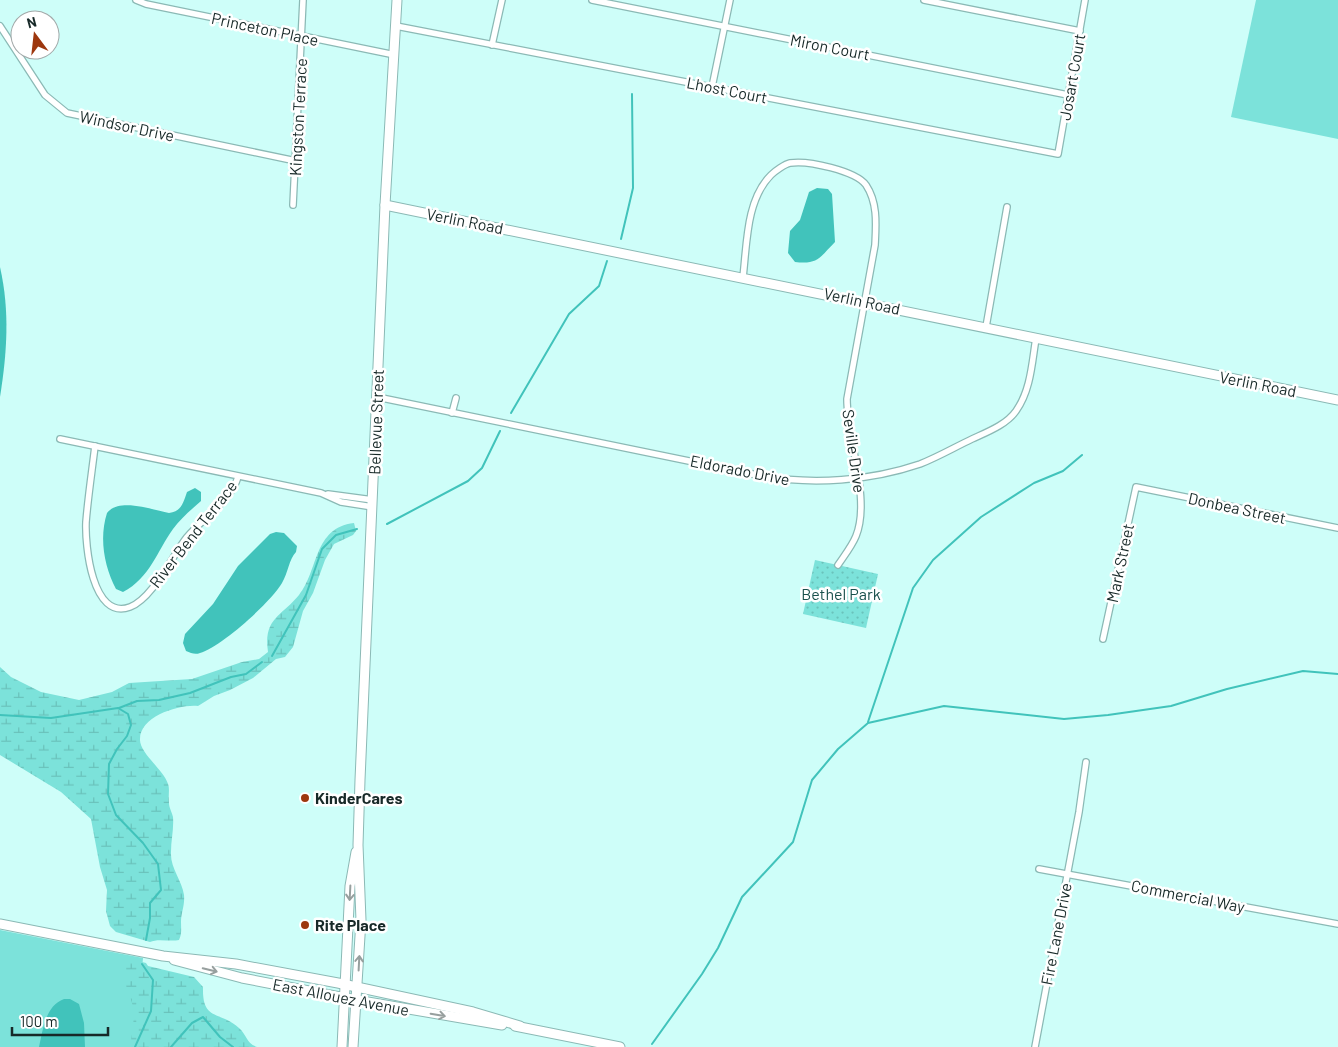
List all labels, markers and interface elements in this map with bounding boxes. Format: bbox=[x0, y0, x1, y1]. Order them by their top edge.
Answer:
street label: Princeton Place bbox=[210, 8, 320, 49]
north arrow bbox=[10, 10, 60, 60]
text: N bbox=[25, 13, 38, 31]
street label: Miron Court bbox=[789, 29, 872, 64]
street label: Josart Court bbox=[1055, 32, 1088, 122]
street label: Kingston Terrace bbox=[285, 58, 310, 176]
street label: Lhost Court bbox=[685, 72, 769, 107]
street label: Windsor Drive bbox=[78, 106, 176, 145]
street label: Verlin Road bbox=[425, 204, 505, 237]
street label: Verlin Road bbox=[822, 283, 902, 318]
street label: Verlin Road bbox=[1218, 367, 1298, 400]
street label: Bellevue Street bbox=[364, 369, 387, 475]
street label: Seville Drive bbox=[839, 408, 870, 494]
street label: Eldorado Drive bbox=[689, 451, 792, 488]
street label: River Bend Terrace bbox=[145, 476, 240, 591]
street label: Donbea Street bbox=[1187, 488, 1288, 527]
street label: Mark Street bbox=[1102, 522, 1137, 604]
park label: Bethel Park bbox=[801, 584, 881, 603]
place label: KinderCares bbox=[315, 788, 402, 807]
marker: KinderCares bbox=[299, 792, 311, 804]
street label: Commercial Way bbox=[1130, 875, 1247, 916]
street label: Fire Lane Drive bbox=[1036, 881, 1075, 987]
one-way arrow bbox=[345, 885, 354, 901]
place label: Rite Place bbox=[315, 915, 386, 934]
marker: Rite Place bbox=[299, 919, 311, 931]
one-way arrow bbox=[354, 956, 363, 972]
one-way arrow bbox=[201, 965, 217, 975]
street label: East Allouez Avenue bbox=[271, 974, 411, 1019]
scale bar bbox=[12, 1004, 109, 1036]
one-way arrow bbox=[429, 1010, 445, 1020]
text: 100 m bbox=[20, 1012, 58, 1030]

